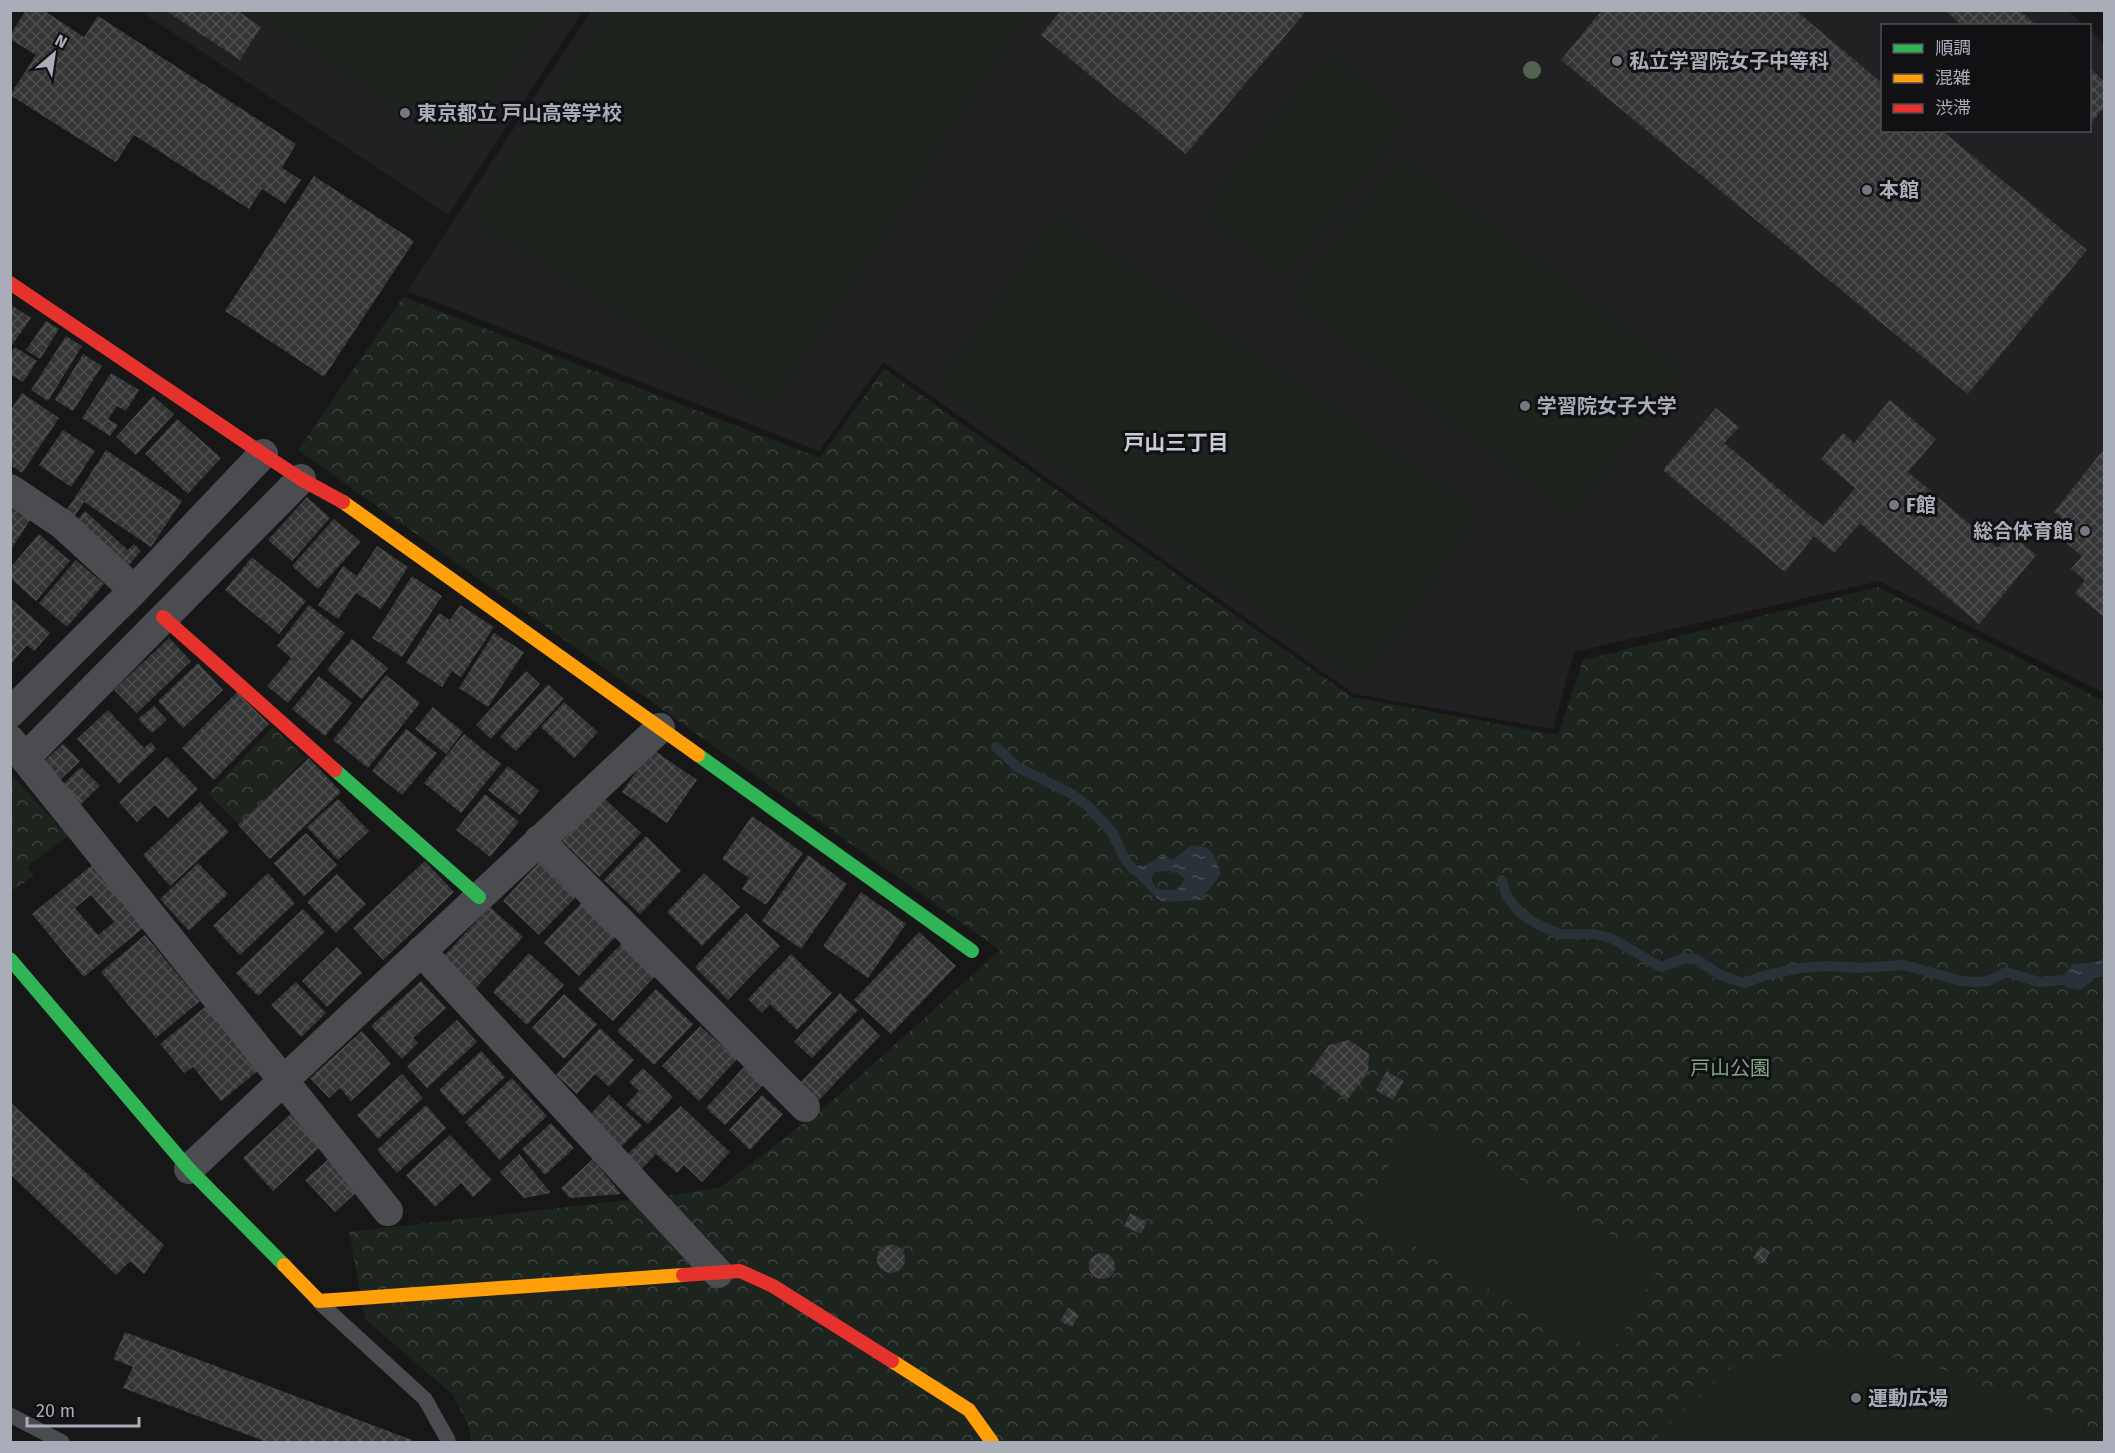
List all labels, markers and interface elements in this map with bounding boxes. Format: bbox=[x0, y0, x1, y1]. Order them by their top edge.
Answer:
north arrow bbox=[24, 24, 84, 84]
legend bbox=[1881, 24, 2091, 132]
text: N bbox=[52, 30, 70, 52]
text: 順調 bbox=[1935, 37, 1971, 59]
place label: 私立学習院女子中等科 bbox=[1629, 49, 1829, 73]
marker: 私立学習院女子中等科 bbox=[1610, 54, 1624, 68]
text: 混雑 bbox=[1935, 67, 1971, 89]
text: 渋滞 bbox=[1935, 97, 1971, 119]
place label: 東京都立 戸山高等学校 bbox=[417, 101, 622, 125]
marker: 東京都立 戸山高等学校 bbox=[398, 106, 412, 120]
place label: 本館 bbox=[1879, 178, 1919, 202]
marker: 本館 bbox=[1860, 183, 1874, 197]
place label: 学習院女子大学 bbox=[1537, 394, 1677, 418]
marker: 学習院女子大学 bbox=[1518, 399, 1532, 413]
district label: 戸山三丁目 bbox=[1124, 430, 1229, 456]
place label: F館 bbox=[1906, 493, 1936, 517]
marker: F館 bbox=[1887, 498, 1901, 512]
place label: 総合体育館 bbox=[1973, 519, 2073, 543]
marker: 総合体育館 bbox=[2078, 524, 2092, 538]
park label: 戸山公園 bbox=[1690, 1056, 1770, 1080]
place label: 運動広場 bbox=[1868, 1386, 1948, 1410]
scale bar bbox=[27, 1390, 140, 1428]
marker: 運動広場 bbox=[1849, 1391, 1863, 1405]
text: 20 m bbox=[36, 1400, 75, 1422]

